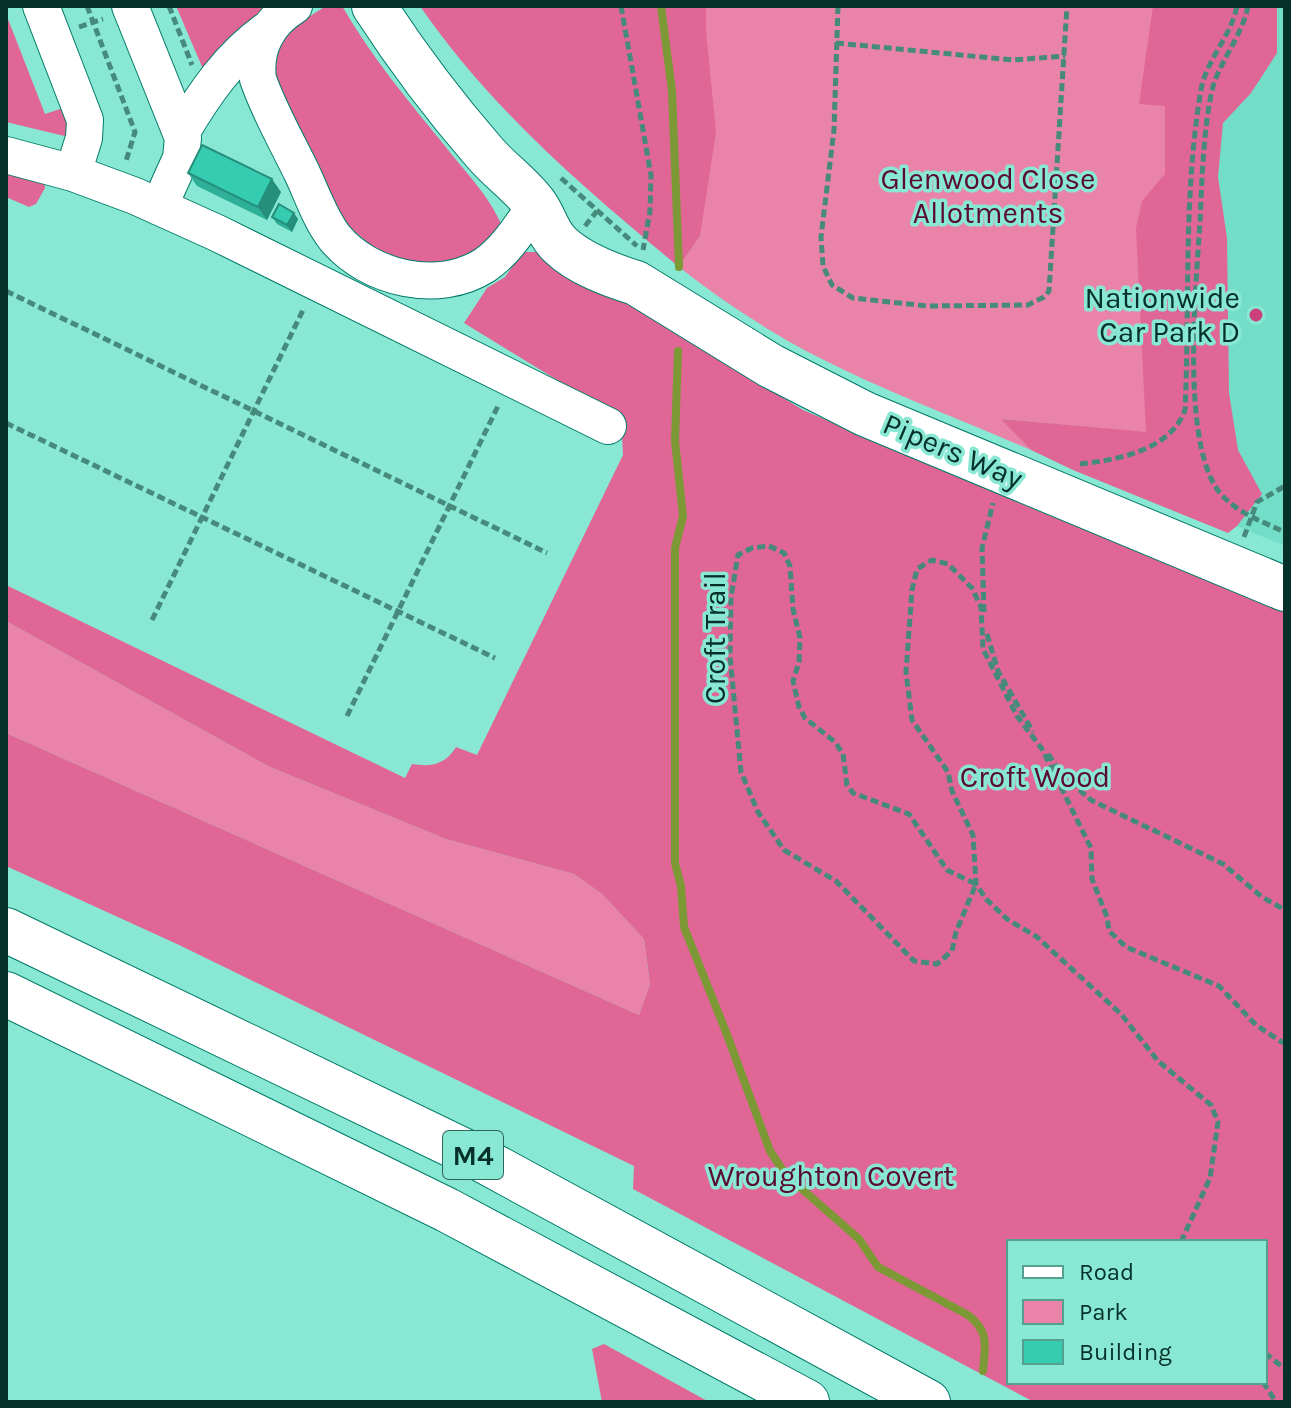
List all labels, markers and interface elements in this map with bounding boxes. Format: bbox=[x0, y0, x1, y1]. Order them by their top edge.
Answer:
park label: Glenwood Close Allotments bbox=[880, 161, 1096, 231]
place label: Nationwide Car Park D bbox=[1084, 280, 1240, 350]
marker: Nationwide Car Park D bbox=[1247, 306, 1265, 324]
street label: Pipers Way bbox=[878, 405, 1028, 497]
street label: Croft Trail bbox=[697, 572, 733, 704]
park label: Croft Wood bbox=[960, 759, 1110, 795]
road number: M4 bbox=[443, 1131, 503, 1179]
park label: Wroughton Covert bbox=[708, 1158, 954, 1194]
legend bbox=[1007, 1240, 1267, 1384]
text: Road bbox=[1079, 1258, 1134, 1286]
text: Park bbox=[1079, 1298, 1128, 1326]
text: Building bbox=[1079, 1338, 1172, 1366]

